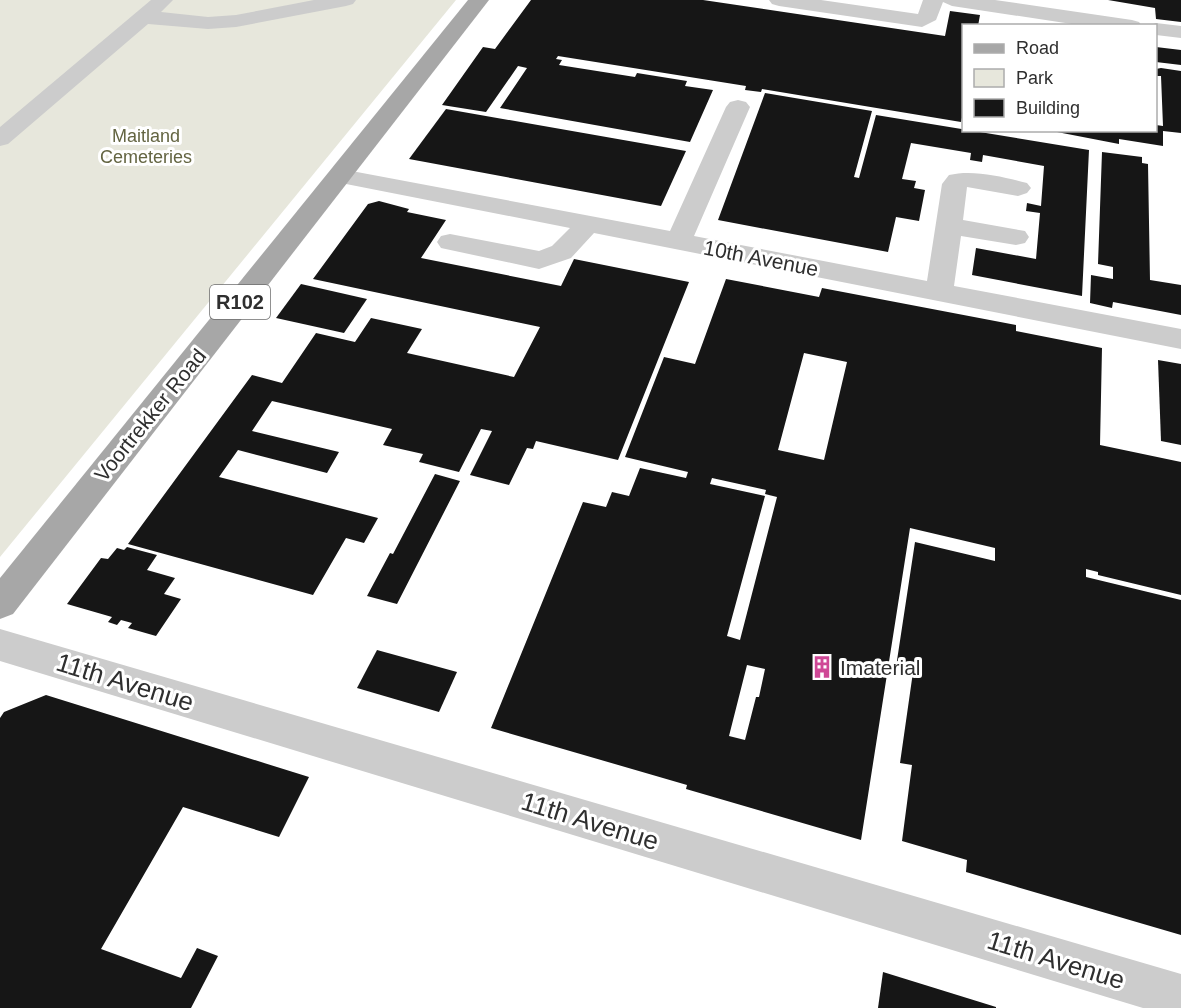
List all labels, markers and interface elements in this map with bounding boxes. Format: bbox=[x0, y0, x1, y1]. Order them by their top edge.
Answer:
legend bbox=[962, 24, 1157, 132]
text: Road bbox=[1016, 38, 1059, 58]
text: Park bbox=[1016, 68, 1054, 88]
text: Building bbox=[1016, 98, 1080, 118]
park label: Maitland Cemeteries bbox=[100, 126, 192, 167]
street label: 10th Avenue bbox=[702, 236, 820, 280]
road number: R102 bbox=[210, 285, 270, 319]
street label: Voortrekker Road bbox=[90, 344, 210, 486]
street label: 11th Avenue bbox=[53, 647, 197, 717]
building icon: Imaterial bbox=[809, 654, 835, 680]
place label: Imaterial bbox=[840, 656, 921, 679]
street label: 11th Avenue bbox=[518, 786, 662, 856]
street label: 11th Avenue bbox=[984, 925, 1128, 995]

